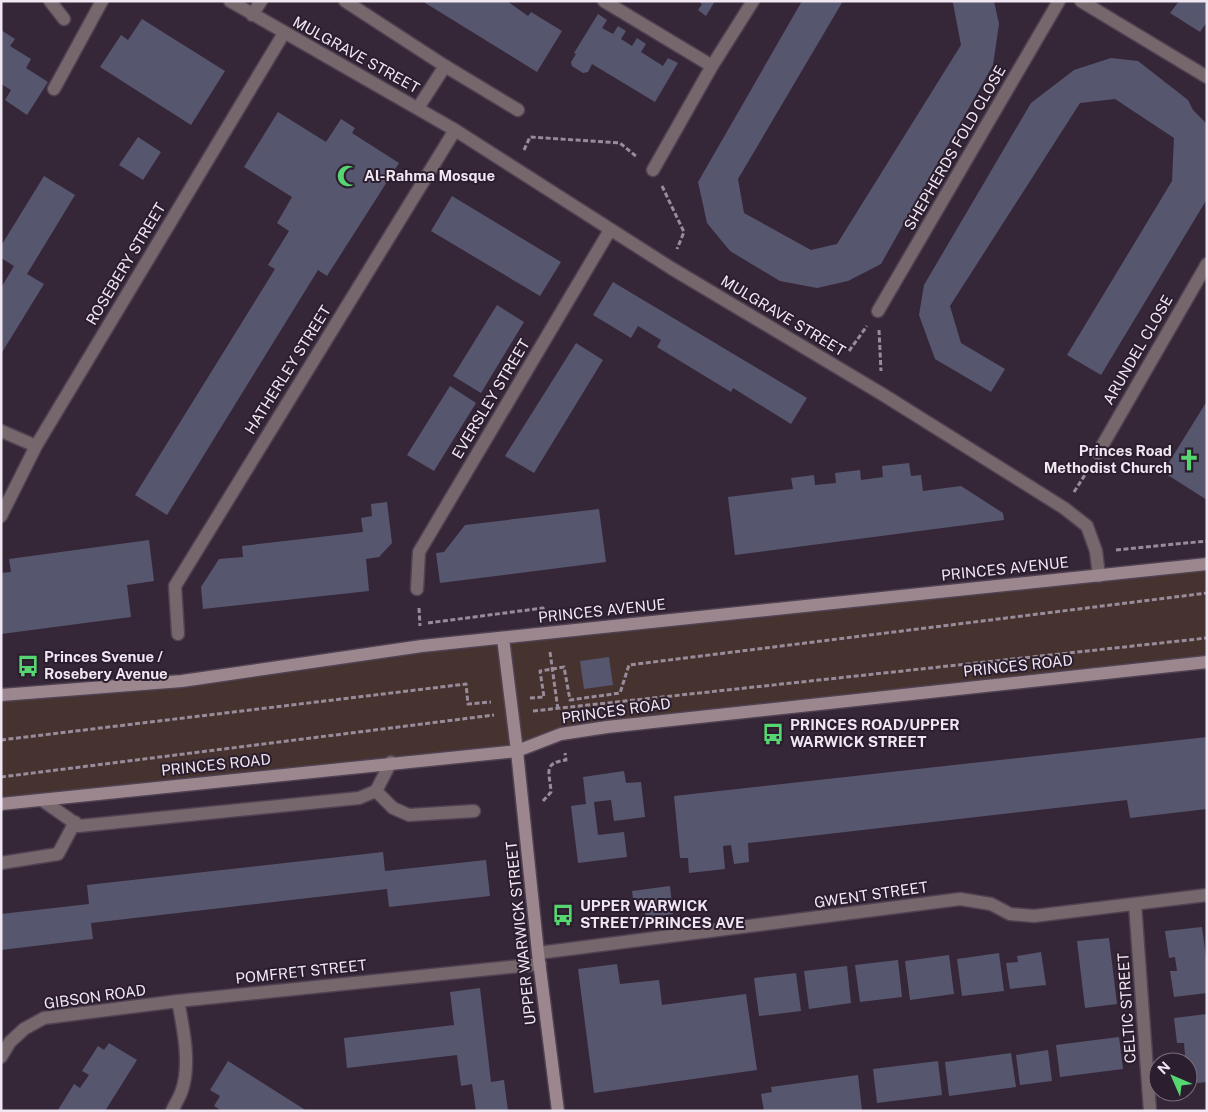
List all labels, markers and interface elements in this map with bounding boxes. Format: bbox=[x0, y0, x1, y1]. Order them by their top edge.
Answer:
street label: MULGRAVE STREET bbox=[290, 13, 423, 96]
street label: SHEPHERDS FOLD CLOSE bbox=[900, 62, 1009, 233]
mosque icon: Al-Rahma Mosque bbox=[335, 163, 361, 189]
place label: Al-Rahma Mosque bbox=[364, 167, 495, 184]
street label: ROSEBERY STREET bbox=[82, 200, 169, 328]
street label: MULGRAVE STREET bbox=[718, 272, 849, 359]
street label: ARUNDEL CLOSE bbox=[1099, 292, 1176, 407]
street label: HATHERLEY STREET bbox=[241, 302, 334, 437]
street label: EVERSLEY STREET bbox=[448, 336, 533, 462]
place label: Princes Road Methodist Church bbox=[1044, 442, 1172, 476]
church icon: Princes Road Methodist Church bbox=[1176, 447, 1202, 473]
street label: PRINCES AVENUE bbox=[940, 553, 1070, 584]
street label: PRINCES AVENUE bbox=[537, 595, 667, 626]
place label: Princes Svenue / Rosebery Avenue bbox=[44, 648, 168, 682]
street label: PRINCES ROAD bbox=[962, 651, 1074, 680]
bus stop icon: Princes Svenue / Rosebery Avenue bbox=[15, 653, 41, 679]
street label: PRINCES ROAD bbox=[560, 694, 672, 727]
place label: PRINCES ROAD/UPPER WARWICK STREET bbox=[790, 716, 960, 750]
bus stop icon: PRINCES ROAD/UPPER WARWICK STREET bbox=[760, 721, 786, 747]
street label: PRINCES ROAD bbox=[160, 750, 272, 779]
street label: UPPER WARWICK STREET bbox=[502, 840, 539, 1026]
street label: GWENT STREET bbox=[813, 878, 929, 911]
place label: UPPER WARWICK STREET/PRINCES AVE bbox=[580, 897, 744, 931]
bus stop icon: UPPER WARWICK STREET/PRINCES AVE bbox=[550, 902, 576, 928]
street label: CELTIC STREET bbox=[1114, 952, 1139, 1064]
street label: POMFRET STREET bbox=[235, 956, 367, 987]
street label: GIBSON ROAD bbox=[43, 981, 147, 1012]
north arrow bbox=[1148, 1052, 1198, 1102]
text: N bbox=[1154, 1058, 1173, 1077]

